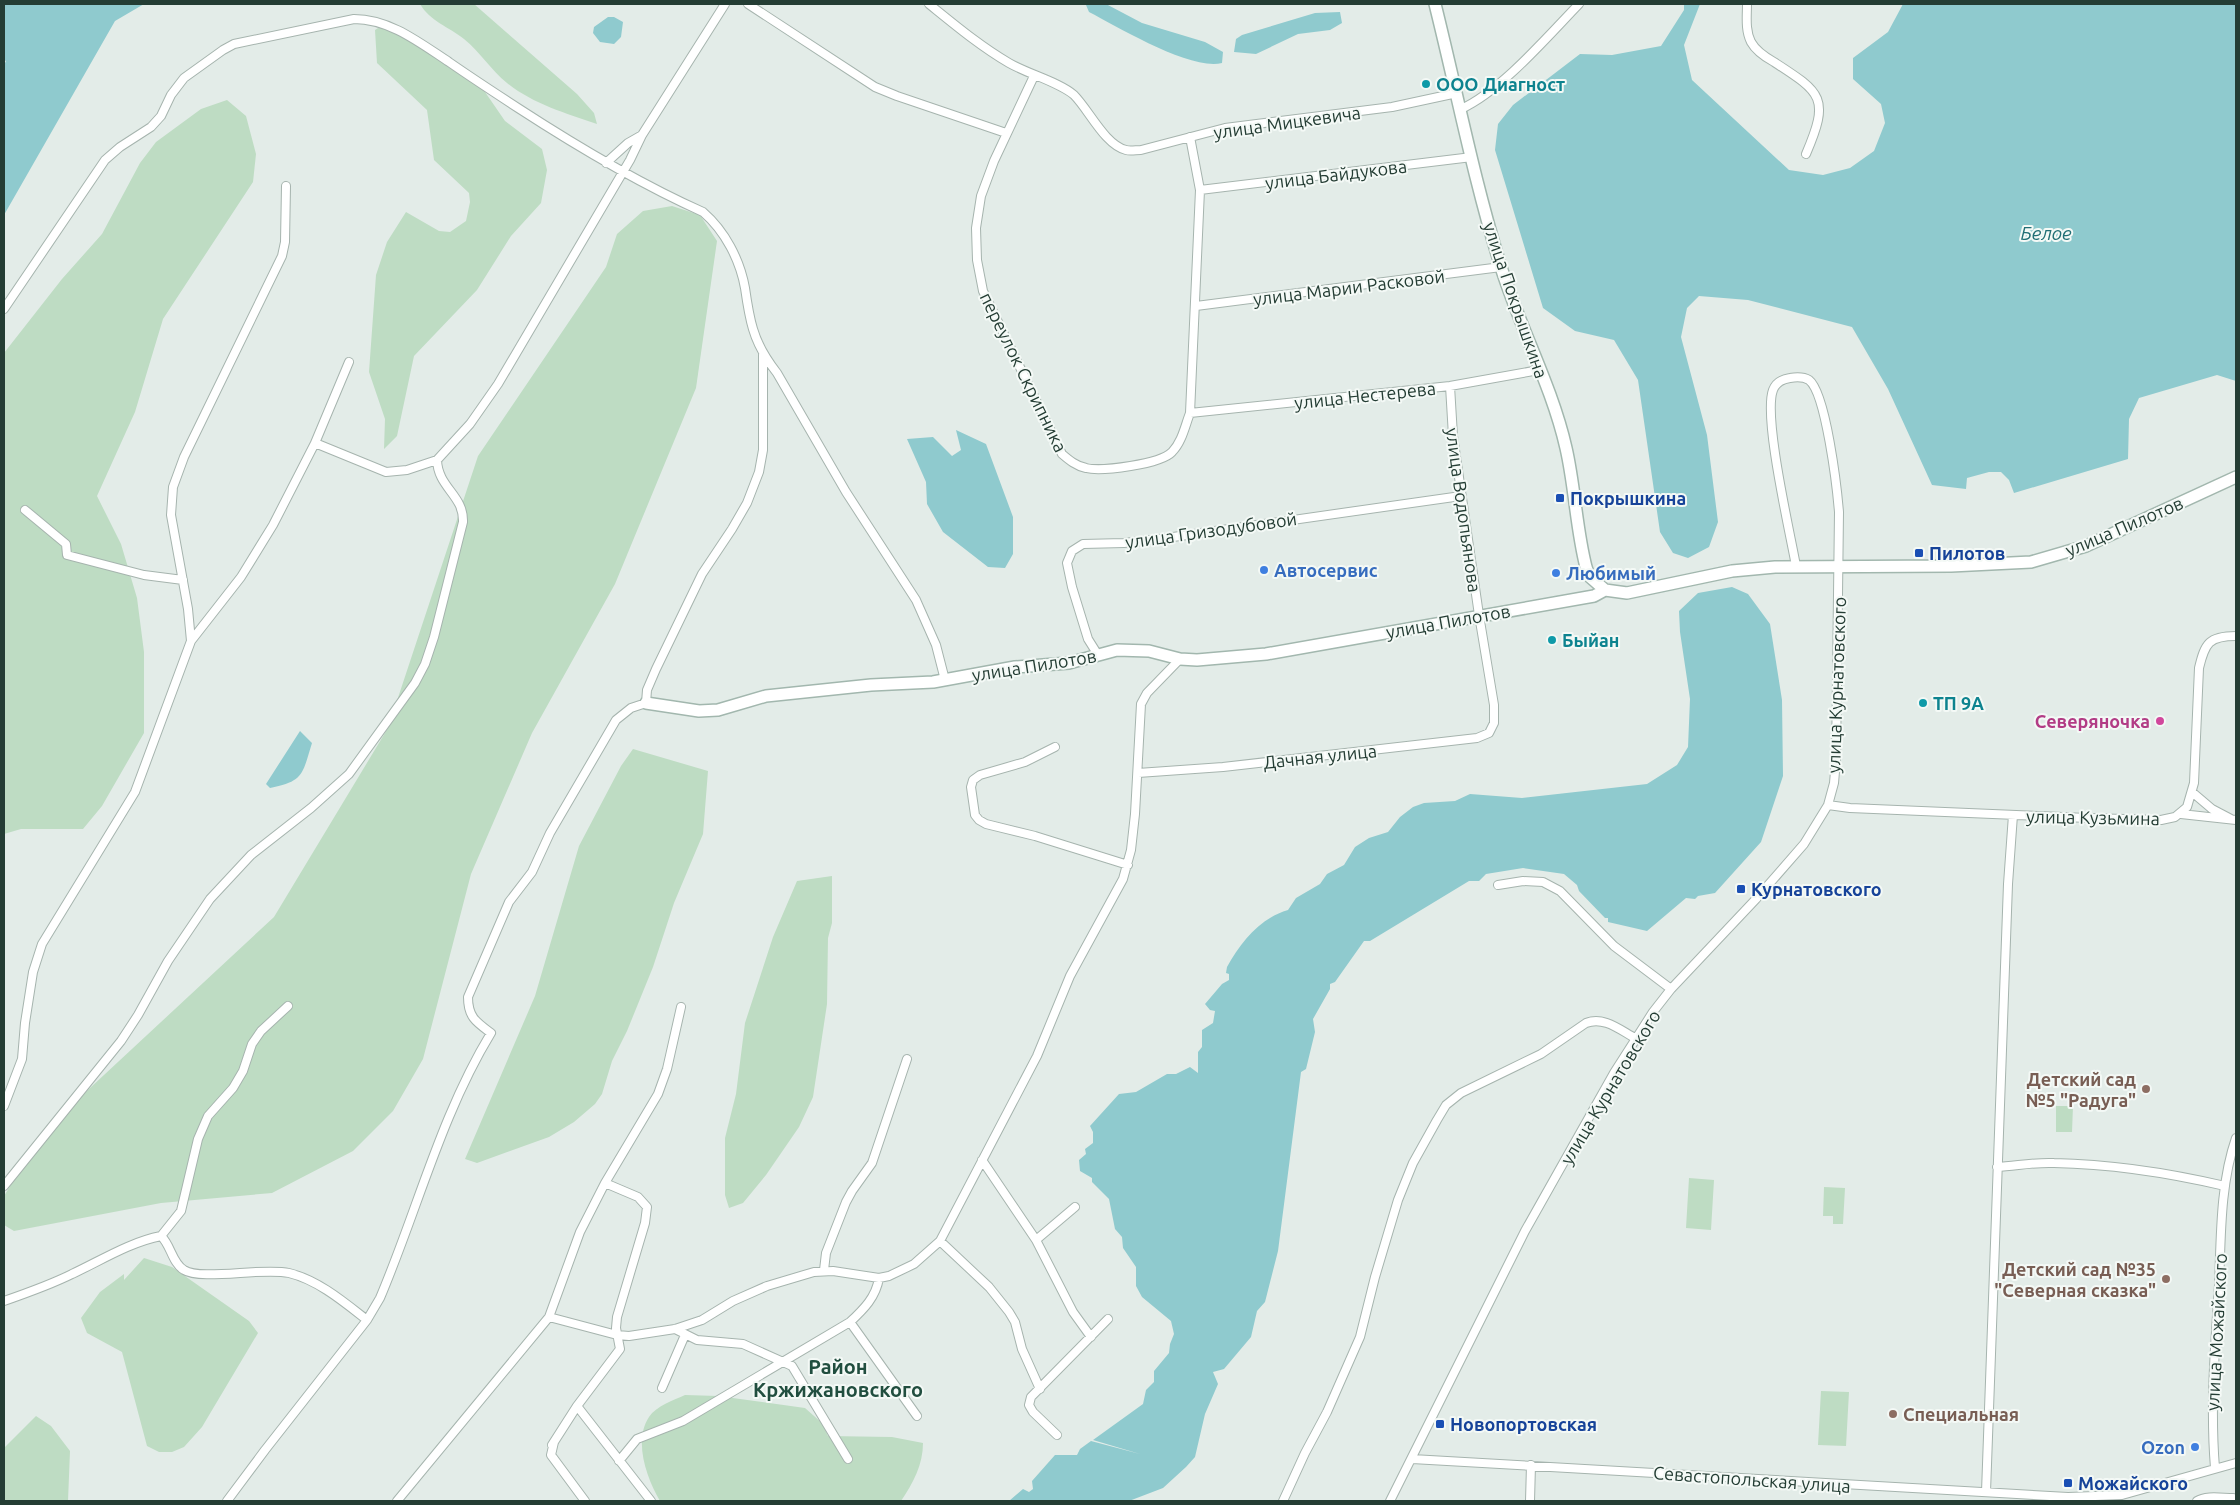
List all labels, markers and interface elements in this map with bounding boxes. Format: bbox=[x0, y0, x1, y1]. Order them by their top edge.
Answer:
place label: ООО Диагност bbox=[1436, 74, 1565, 94]
marker: ООО Диагност bbox=[1420, 78, 1432, 90]
street label: улица Мицкевича bbox=[1212, 102, 1362, 142]
street label: улица Байдукова bbox=[1264, 155, 1408, 193]
street label: улица Покрышкина bbox=[1480, 219, 1552, 381]
water label: Белое bbox=[2020, 222, 2072, 244]
street label: улица Марии Расковой bbox=[1252, 265, 1446, 309]
street label: переулок Скрипника bbox=[977, 289, 1071, 455]
street label: улица Нестерева bbox=[1293, 378, 1437, 412]
street label: улица Водопьянова bbox=[1443, 426, 1485, 594]
place label: Покрышкина bbox=[1570, 488, 1686, 508]
marker: Покрышкина bbox=[1554, 492, 1566, 504]
street label: улица Пилотов bbox=[2062, 492, 2186, 560]
street label: улица Гризодубовой bbox=[1124, 508, 1298, 552]
place label: Пилотов bbox=[1929, 543, 2005, 563]
marker: Пилотов bbox=[1913, 547, 1925, 559]
place label: Автосервис bbox=[1274, 560, 1378, 580]
place label: Любимый bbox=[1566, 563, 1656, 583]
marker: Автосервис bbox=[1258, 564, 1270, 576]
marker: Любимый bbox=[1550, 567, 1562, 579]
street label: улица Курнатовского bbox=[1823, 596, 1849, 774]
street label: улица Пилотов bbox=[1384, 600, 1512, 642]
place label: Быйан bbox=[1562, 630, 1619, 650]
marker: Быйан bbox=[1546, 634, 1558, 646]
street label: улица Пилотов bbox=[970, 645, 1098, 685]
place label: ТП 9А bbox=[1933, 693, 1984, 713]
marker: ТП 9А bbox=[1917, 697, 1929, 709]
place label: Северяночка bbox=[2035, 711, 2150, 731]
marker: Северяночка bbox=[2154, 715, 2166, 727]
street label: Дачная улица bbox=[1262, 740, 1378, 772]
street label: улица Кузьмина bbox=[2026, 806, 2160, 828]
place label: Курнатовского bbox=[1751, 879, 1882, 899]
marker: Курнатовского bbox=[1735, 883, 1747, 895]
street label: улица Курнатовского bbox=[1556, 1006, 1664, 1168]
place label: Детский сад №5 "Радуга" bbox=[2025, 1069, 2136, 1110]
marker: Детский сад №5 "Радуга" bbox=[2140, 1083, 2152, 1095]
street label: улица Можайского bbox=[2202, 1252, 2230, 1412]
place label: Детский сад №35 "Северная сказка" bbox=[1994, 1259, 2156, 1300]
marker: Детский сад №35 "Северная сказка" bbox=[2160, 1273, 2172, 1285]
district label: Район Кржижановского bbox=[753, 1355, 923, 1401]
place label: Специальная bbox=[1903, 1404, 2019, 1424]
marker: Специальная bbox=[1887, 1408, 1899, 1420]
place label: Новопортовская bbox=[1450, 1414, 1597, 1434]
marker: Новопортовская bbox=[1434, 1418, 1446, 1430]
place label: Ozon bbox=[2141, 1437, 2185, 1457]
marker: Ozon bbox=[2189, 1441, 2201, 1453]
street label: Севастопольская улица bbox=[1653, 1462, 1851, 1496]
place label: Можайского bbox=[2078, 1473, 2188, 1493]
marker: Можайского bbox=[2062, 1477, 2074, 1489]

